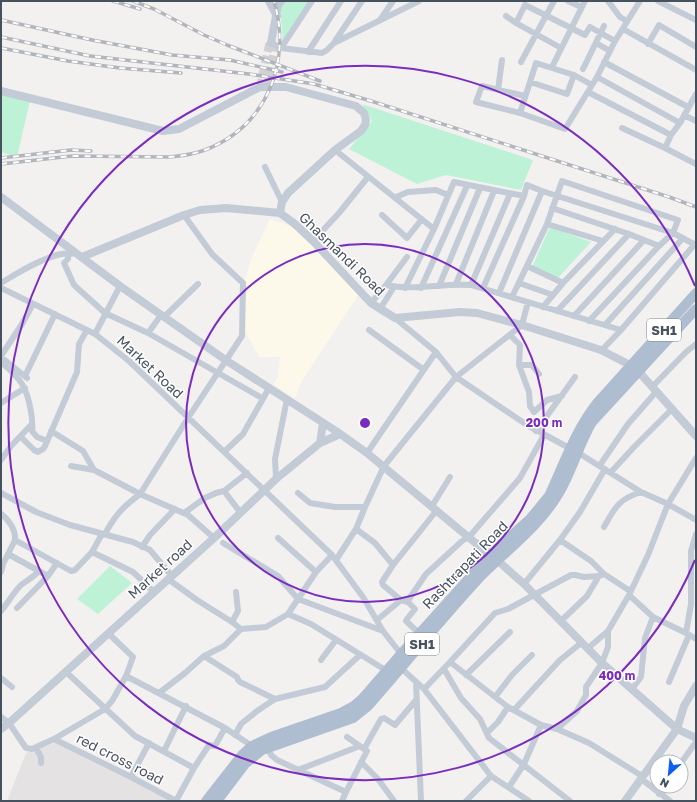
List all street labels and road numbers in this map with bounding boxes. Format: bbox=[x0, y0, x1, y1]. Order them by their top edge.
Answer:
street label: Ghasmandi Road bbox=[296, 208, 389, 299]
road number: SH1 bbox=[647, 319, 681, 341]
street label: Market Road bbox=[114, 332, 187, 402]
street label: Rashtrapati Road bbox=[418, 517, 511, 612]
street label: Market road bbox=[124, 535, 195, 602]
road number: SH1 bbox=[405, 633, 439, 655]
street label: red cross road bbox=[74, 729, 167, 788]

